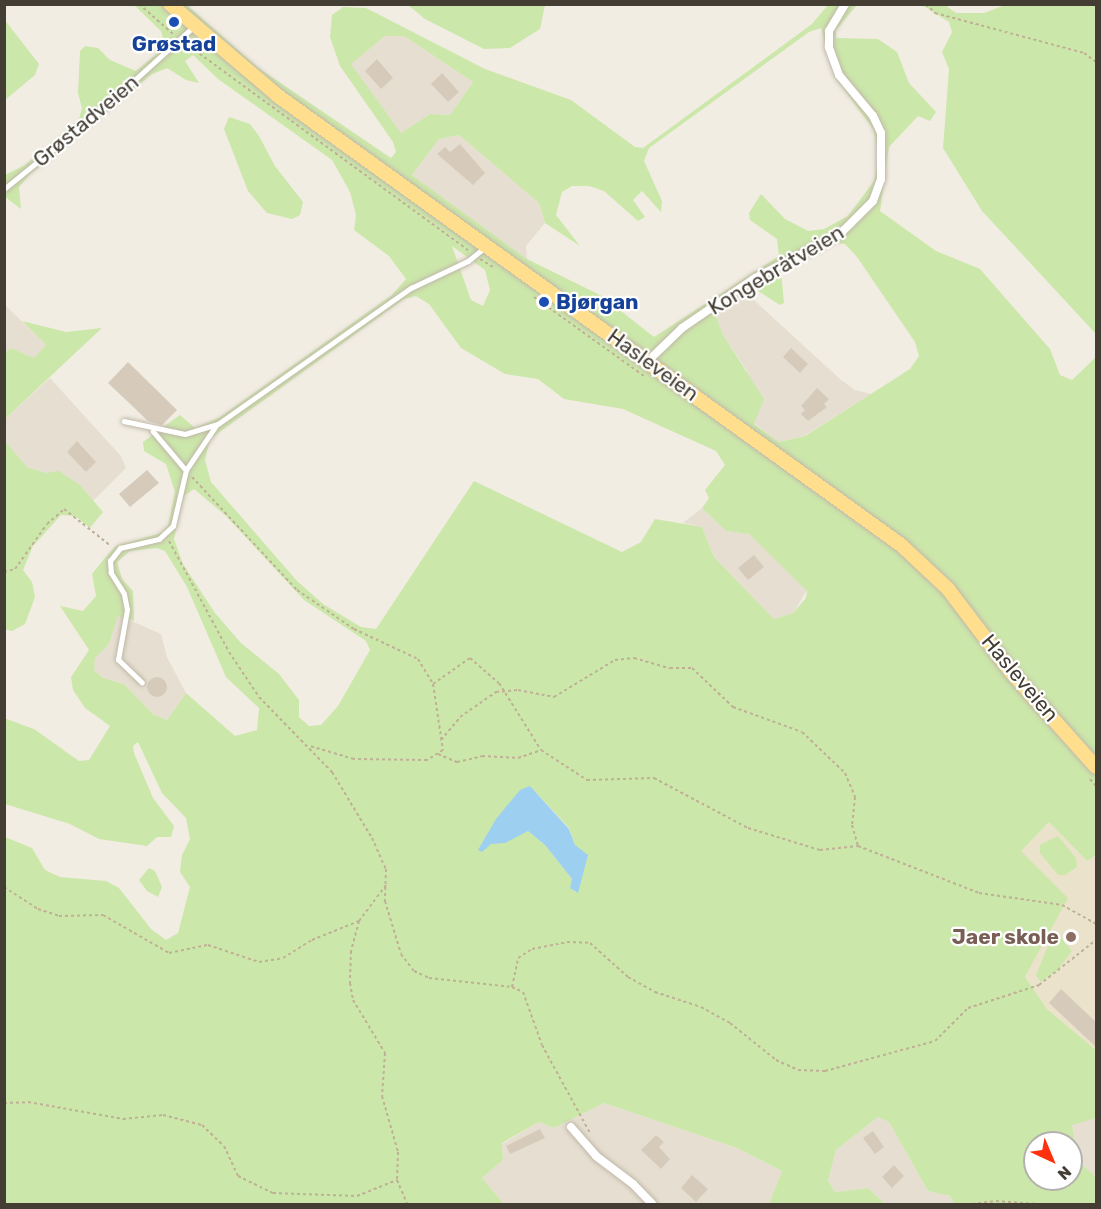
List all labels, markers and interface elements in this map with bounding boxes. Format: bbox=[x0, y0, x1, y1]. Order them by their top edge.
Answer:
marker: Grøstad bbox=[167, 15, 181, 29]
place label: Grøstad bbox=[132, 31, 216, 57]
street label: Grøstadveien bbox=[28, 70, 144, 172]
street label: Kongebråtveien bbox=[704, 220, 848, 320]
place label: Bjørgan bbox=[556, 289, 639, 315]
marker: Bjørgan bbox=[537, 295, 551, 309]
street label: Hasleveien bbox=[603, 324, 703, 406]
street label: Hasleveien bbox=[976, 629, 1064, 727]
place label: Jaer skole bbox=[951, 924, 1059, 950]
marker: Jaer skole bbox=[1064, 930, 1078, 944]
north arrow bbox=[1023, 1131, 1083, 1191]
text: N bbox=[1054, 1162, 1075, 1184]

